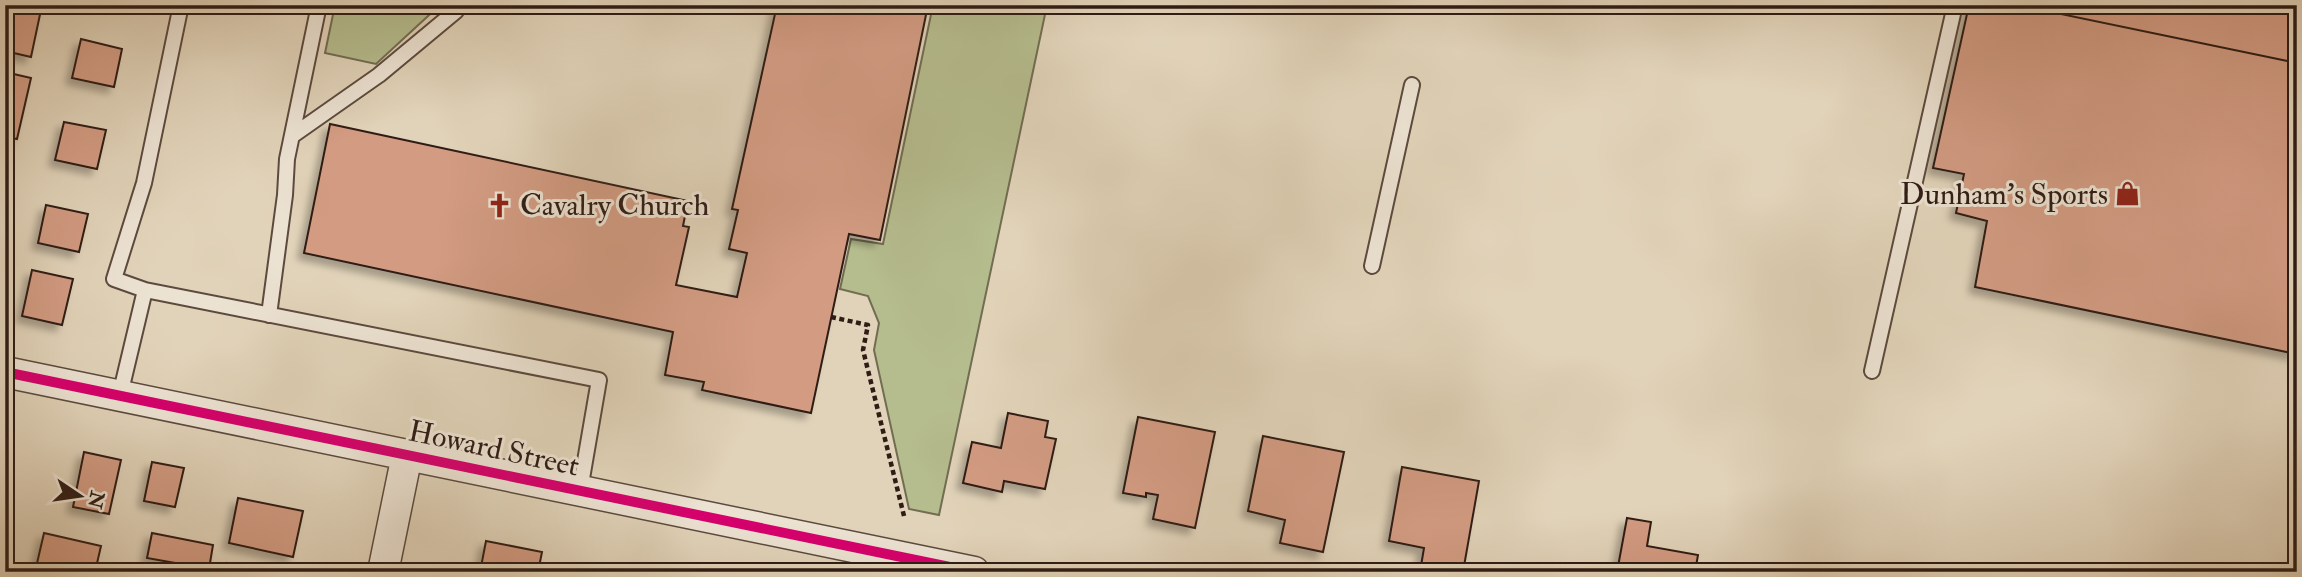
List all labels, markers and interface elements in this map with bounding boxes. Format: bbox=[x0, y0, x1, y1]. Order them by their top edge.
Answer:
place label: Dunham's Sports bbox=[1900, 176, 2108, 213]
shop icon: Dunham's Sports bbox=[2114, 180, 2142, 208]
place label: Cavalry Church bbox=[520, 187, 709, 224]
church icon: Cavalry Church bbox=[486, 191, 514, 219]
street label: Howard Street bbox=[405, 412, 583, 485]
north arrow bbox=[46, 462, 116, 532]
text: N bbox=[82, 488, 109, 512]

